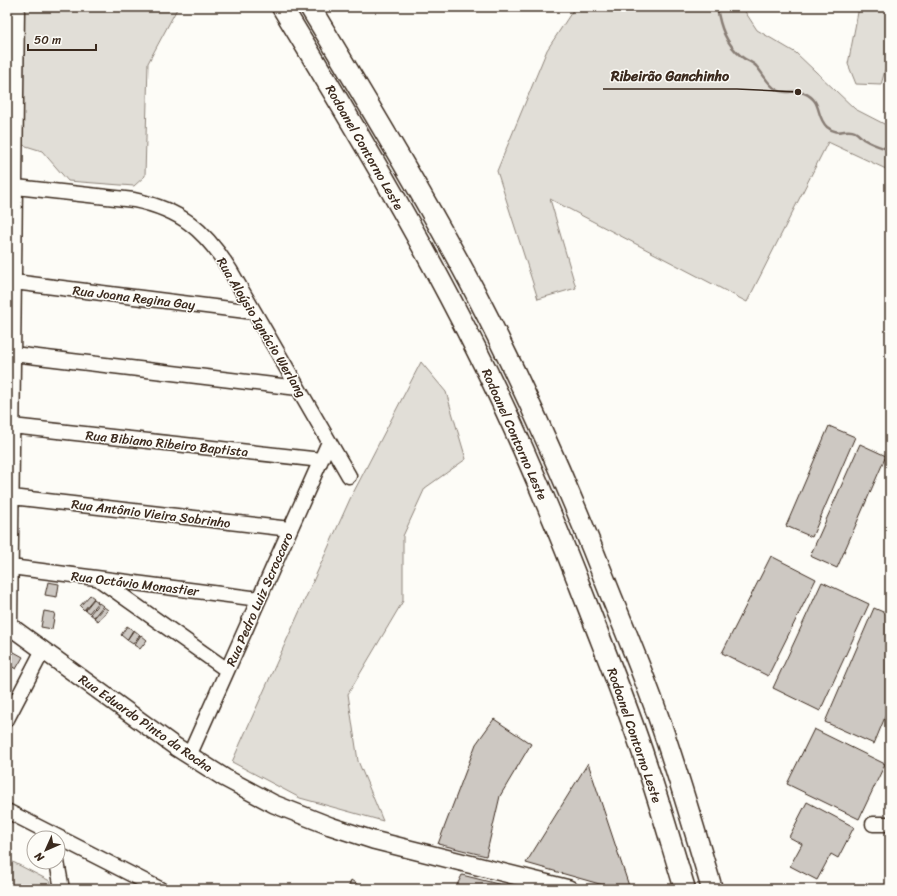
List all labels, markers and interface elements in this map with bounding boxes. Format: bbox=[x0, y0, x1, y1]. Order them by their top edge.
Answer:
scale bar bbox=[28, 26, 96, 52]
text: 50 m bbox=[34, 29, 61, 51]
callout: Ribeirão Ganchinho bbox=[603, 63, 737, 89]
text: Ribeirão Ganchinho bbox=[610, 64, 730, 89]
street label: Rodoanel Contorno Leste bbox=[319, 80, 410, 214]
street label: Rua Aloýsio Ignácio Werlang bbox=[210, 253, 313, 402]
street label: Rua Joana Regina Gay bbox=[71, 279, 197, 316]
street label: Rodoanel Contorno Leste bbox=[475, 365, 554, 504]
street label: Rua Bibiano Ribeiro Baptista bbox=[85, 424, 250, 464]
street label: Rua Antônio Vieira Sobrinho bbox=[70, 492, 232, 535]
street label: Rua Pedro Luiz Scroccaro bbox=[220, 528, 300, 670]
street label: Rua Octávio Monastier bbox=[70, 564, 201, 603]
street label: Rodoanel Contorno Leste bbox=[601, 664, 668, 806]
street label: Rua Eduardo Pinto da Rocha bbox=[74, 668, 218, 779]
north arrow bbox=[26, 830, 66, 870]
text: N bbox=[30, 847, 49, 867]

